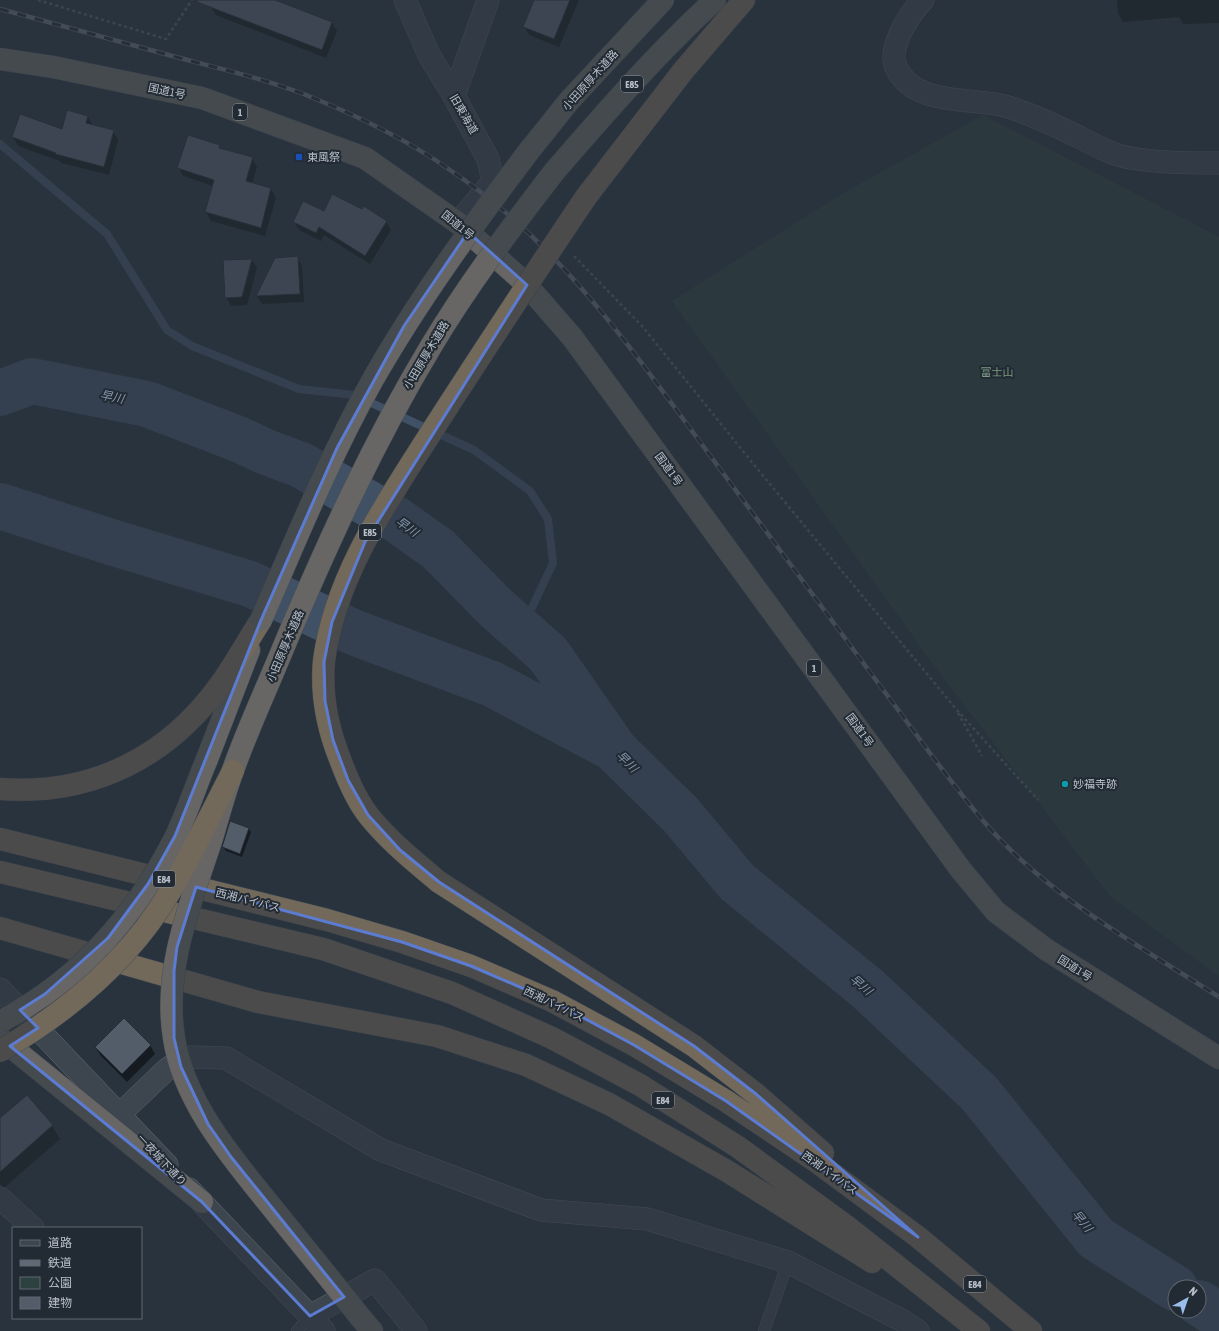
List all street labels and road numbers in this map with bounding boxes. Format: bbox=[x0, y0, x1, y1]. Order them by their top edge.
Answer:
street label: 小田原厚木道路 bbox=[560, 47, 620, 113]
road number: E85 bbox=[621, 76, 643, 92]
street label: 国道1号 bbox=[147, 81, 187, 101]
street label: 旧東海道 bbox=[448, 92, 480, 136]
road number: 1 bbox=[233, 104, 247, 120]
street label: 国道1号 bbox=[439, 208, 477, 242]
street label: 小田原厚木道路 bbox=[401, 319, 451, 391]
street label: 国道1号 bbox=[653, 450, 685, 488]
road number: E85 bbox=[359, 524, 381, 540]
street label: 小田原厚木道路 bbox=[264, 608, 306, 684]
road number: 1 bbox=[807, 660, 821, 676]
street label: 国道1号 bbox=[844, 711, 876, 749]
road number: E84 bbox=[153, 871, 175, 887]
street label: 西湘バイパス bbox=[215, 886, 281, 914]
street label: 国道1号 bbox=[1056, 953, 1094, 983]
street label: 西湘バイパス bbox=[522, 984, 586, 1024]
road number: E84 bbox=[652, 1092, 674, 1108]
street label: 一夜城下通り bbox=[135, 1132, 189, 1188]
street label: 西湘バイパス bbox=[800, 1149, 860, 1197]
road number: E84 bbox=[964, 1276, 986, 1292]

